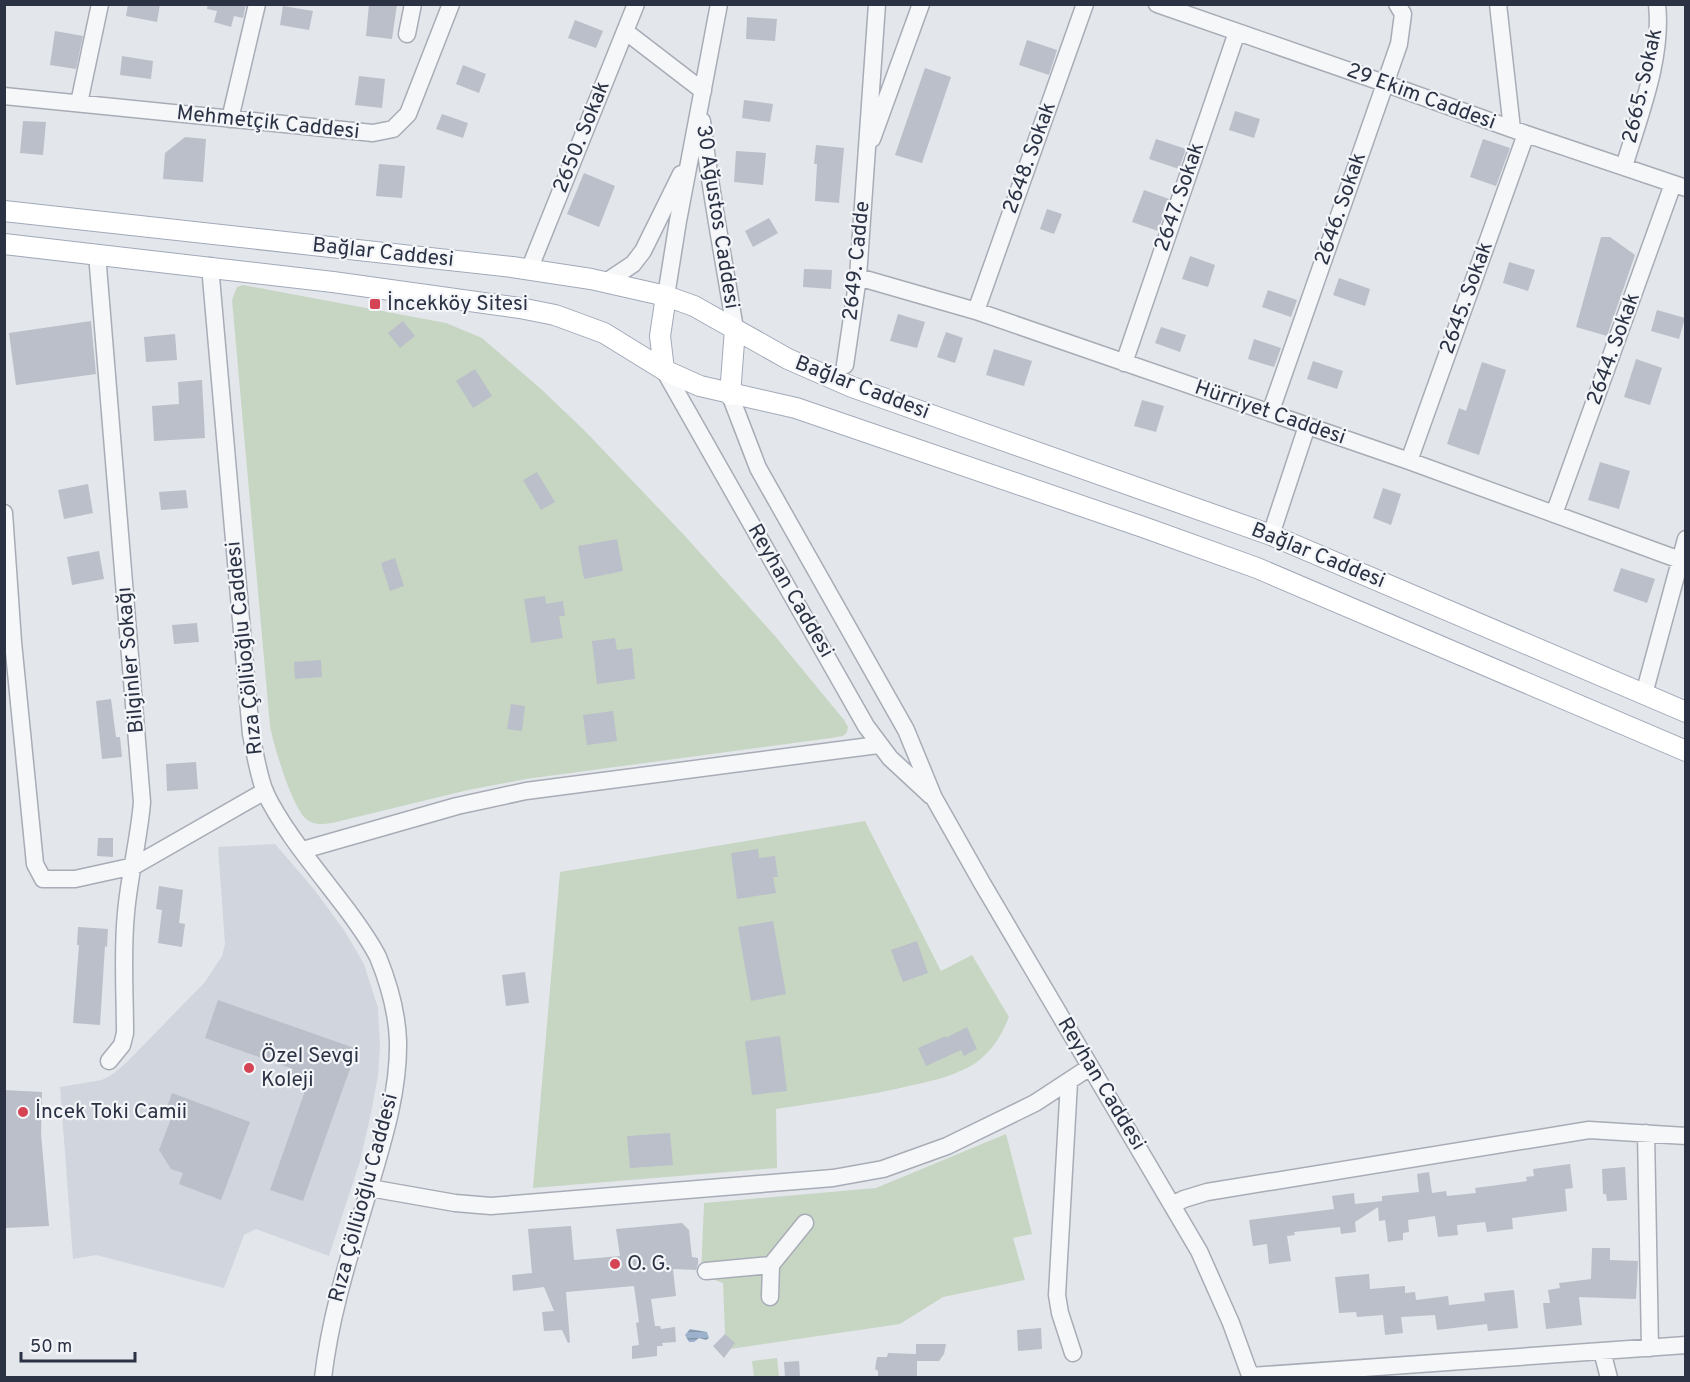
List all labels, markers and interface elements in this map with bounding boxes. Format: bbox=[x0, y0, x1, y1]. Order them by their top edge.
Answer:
street label: 2665. Sokak bbox=[1617, 26, 1669, 146]
street label: 29 Ekim Caddesi bbox=[1343, 57, 1499, 137]
street label: 2650. Sokak bbox=[547, 77, 617, 197]
street label: 2648. Sokak bbox=[997, 98, 1063, 218]
street label: Mehmetçik Caddesi bbox=[175, 100, 361, 146]
street label: 30 Ağustos Caddesi bbox=[689, 123, 745, 311]
street label: 2647. Sokak bbox=[1149, 139, 1211, 255]
street label: 2646. Sokak bbox=[1309, 149, 1373, 269]
street label: 2649. Cadde bbox=[837, 200, 877, 322]
street label: Bağlar Caddesi bbox=[311, 232, 455, 274]
street label: 2645. Sokak bbox=[1434, 238, 1500, 358]
street label: 2644. Sokak bbox=[1581, 289, 1647, 409]
place label: İncekköy Sitesi bbox=[387, 291, 528, 318]
marker: İncekköy Sitesi bbox=[368, 297, 382, 311]
street label: Bağlar Caddesi bbox=[791, 350, 933, 426]
street label: Hürriyet Caddesi bbox=[1191, 375, 1349, 451]
street label: Bağlar Caddesi bbox=[1247, 517, 1389, 595]
street label: Reyhan Caddesi bbox=[741, 519, 839, 663]
street label: Rıza Çöllüoğlu Caddesi bbox=[220, 540, 270, 756]
street label: Bilginler Sokağı bbox=[111, 586, 151, 734]
street label: Reyhan Caddesi bbox=[1051, 1013, 1151, 1155]
place label: Özel Sevgi Koleji bbox=[261, 1043, 359, 1094]
marker: Özel Sevgi Koleji bbox=[242, 1061, 256, 1075]
street label: Rıza Çöllüoğlu Caddesi bbox=[323, 1091, 405, 1305]
place label: İncek Toki Camii bbox=[35, 1099, 187, 1126]
marker: İncek Toki Camii bbox=[16, 1105, 30, 1119]
place label: O. G. bbox=[627, 1251, 670, 1278]
marker: O. G. bbox=[608, 1257, 622, 1271]
scale bar bbox=[21, 1325, 135, 1363]
text: 50 m bbox=[30, 1336, 72, 1359]

